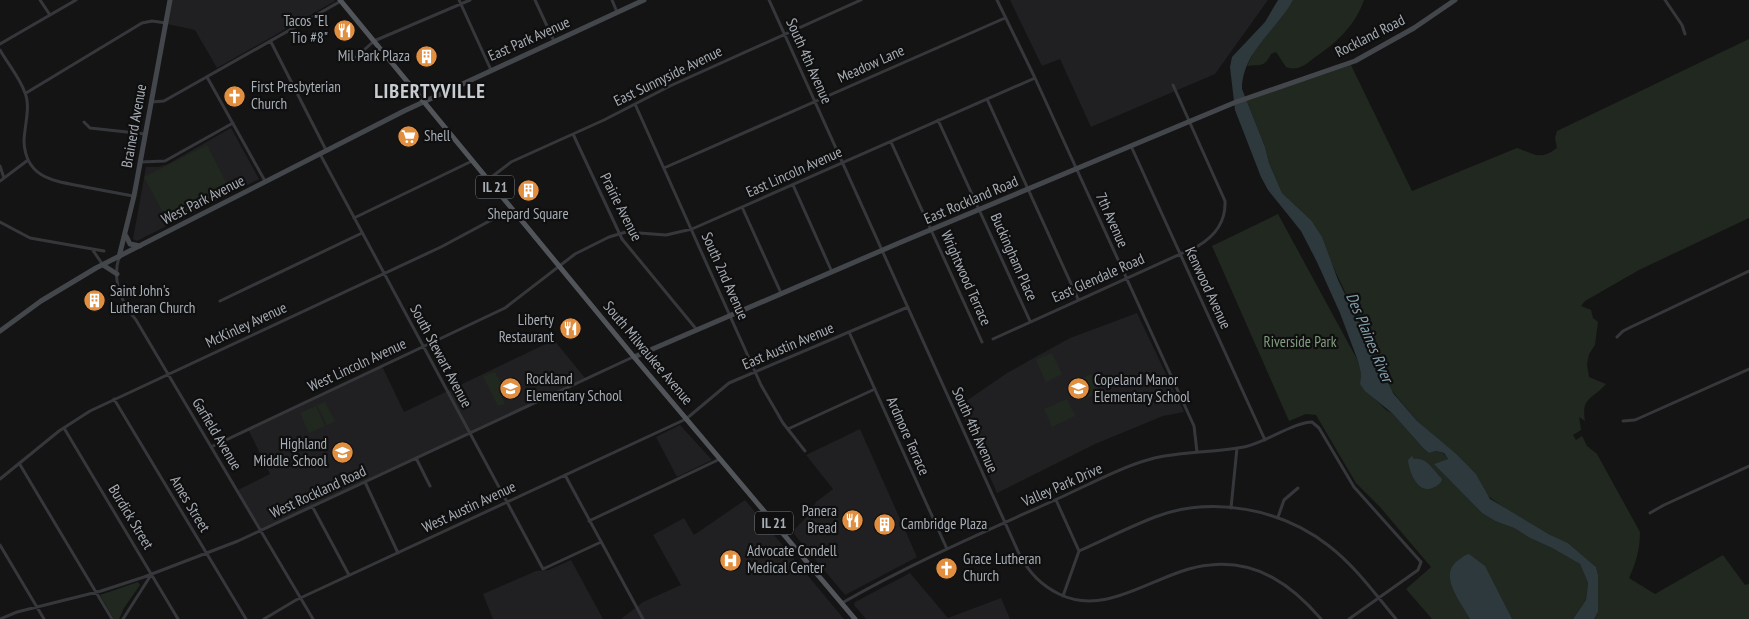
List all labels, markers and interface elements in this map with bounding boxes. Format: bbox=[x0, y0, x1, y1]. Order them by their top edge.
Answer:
street label: Rockland Road bbox=[1332, 10, 1408, 61]
place label: Tacos "El Tio #8" bbox=[283, 11, 328, 47]
street label: East Park Avenue bbox=[485, 12, 573, 65]
street label: South 4th Avenue bbox=[782, 15, 837, 106]
restaurant icon: Tacos "El Tio #8" bbox=[332, 18, 356, 42]
street label: Meadow Lane bbox=[834, 40, 907, 87]
street label: East Sunnyside Avenue bbox=[610, 41, 725, 110]
building icon: Mil Park Plaza bbox=[414, 44, 438, 68]
place label: Mil Park Plaza bbox=[338, 46, 410, 65]
place label: First Presbyterian Church bbox=[251, 77, 341, 113]
district label: LIBERTYVILLE bbox=[374, 78, 486, 104]
street label: Brainerd Avenue bbox=[117, 83, 150, 169]
church icon: First Presbyterian Church bbox=[223, 84, 247, 108]
supermarket icon: Shell bbox=[396, 124, 420, 148]
place label: Shell bbox=[424, 126, 451, 145]
street label: East Lincoln Avenue bbox=[743, 142, 845, 201]
street label: Prairie Avenue bbox=[596, 169, 647, 244]
street label: West Park Avenue bbox=[158, 170, 248, 229]
street label: East Rockland Road bbox=[921, 171, 1021, 228]
road number: IL 21 bbox=[476, 176, 514, 198]
building icon: Shepard Square bbox=[516, 179, 540, 203]
street label: 7th Avenue bbox=[1092, 189, 1133, 250]
place label: Shepard Square bbox=[487, 204, 569, 223]
street label: Buckingham Place bbox=[987, 210, 1042, 304]
street label: Wrightwood Terrace bbox=[937, 227, 996, 328]
street label: South 2nd Avenue bbox=[698, 229, 753, 323]
street label: Kenwood Avenue bbox=[1181, 244, 1236, 332]
street label: East Glendale Road bbox=[1049, 249, 1147, 306]
place label: Saint John's Lutheran Church bbox=[110, 281, 195, 317]
building icon: Saint John's Lutheran Church bbox=[82, 288, 106, 312]
water label: Des Plaines River bbox=[1342, 289, 1399, 387]
street label: McKinley Avenue bbox=[202, 297, 289, 352]
street label: South Milwaukee Avenue bbox=[599, 297, 697, 408]
street label: South Stewart Avenue bbox=[406, 301, 477, 411]
place label: Liberty Restaurant bbox=[499, 310, 554, 346]
restaurant icon: Liberty Restaurant bbox=[558, 317, 582, 341]
street label: East Austin Avenue bbox=[739, 318, 837, 373]
park label: Riverside Park bbox=[1263, 332, 1337, 351]
street label: West Lincoln Avenue bbox=[304, 333, 409, 396]
place label: Rockland Elementary School bbox=[526, 369, 623, 405]
place label: Copeland Manor Elementary School bbox=[1094, 370, 1191, 406]
school or university icon: Rockland Elementary School bbox=[498, 376, 522, 400]
school or university icon: Copeland Manor Elementary School bbox=[1066, 377, 1090, 401]
street label: South 4th Avenue bbox=[948, 384, 1003, 475]
street label: Garfield Avenue bbox=[188, 394, 246, 473]
street label: Ardmore Terrace bbox=[883, 394, 934, 478]
place label: Highland Middle School bbox=[254, 434, 327, 470]
school or university icon: Highland Middle School bbox=[331, 441, 355, 465]
street label: Valley Park Drive bbox=[1018, 458, 1105, 511]
street label: West Rockland Road bbox=[267, 461, 369, 522]
street label: Ames Street bbox=[166, 472, 215, 535]
street label: West Austin Avenue bbox=[419, 477, 519, 537]
street label: Burdick Street bbox=[105, 481, 158, 553]
place label: Panera Bread bbox=[802, 501, 837, 537]
restaurant icon: Panera Bread bbox=[841, 508, 865, 532]
road number: IL 21 bbox=[755, 512, 793, 534]
building icon: Cambridge Plaza bbox=[873, 512, 897, 536]
place label: Cambridge Plaza bbox=[901, 514, 987, 533]
place label: Advocate Condell Medical Center bbox=[747, 541, 837, 577]
hospital icon: Advocate Condell Medical Center bbox=[719, 548, 743, 572]
place label: Grace Lutheran Church bbox=[963, 549, 1041, 585]
church icon: Grace Lutheran Church bbox=[935, 556, 959, 580]

